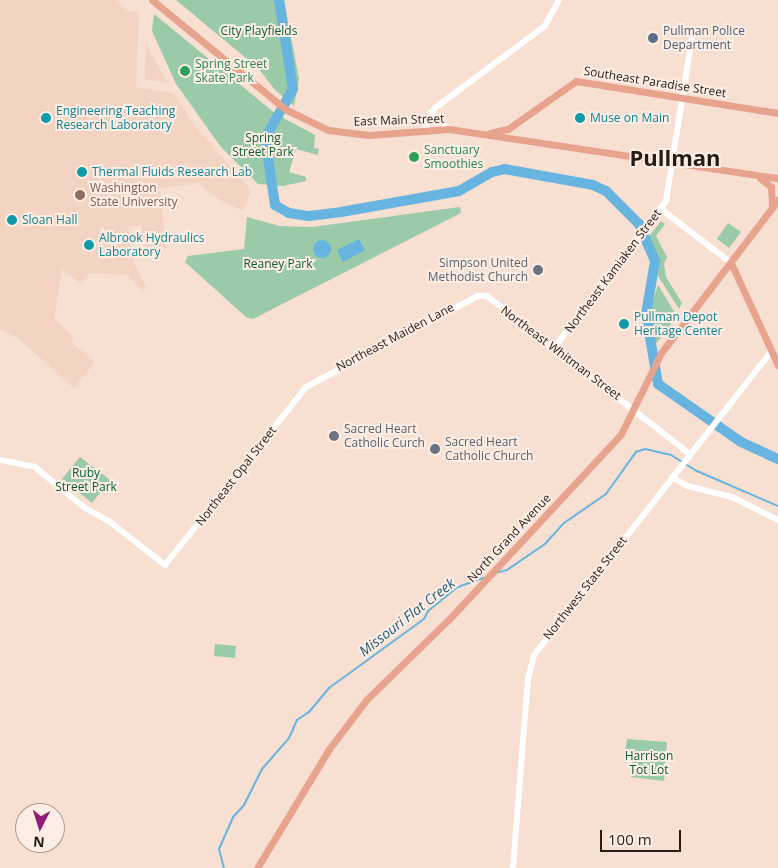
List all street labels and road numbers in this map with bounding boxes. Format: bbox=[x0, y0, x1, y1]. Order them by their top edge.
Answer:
street label: Southeast Paradise Street bbox=[583, 64, 727, 100]
street label: East Main Street bbox=[353, 111, 445, 129]
street label: Northeast Kamiaken Street bbox=[562, 206, 664, 336]
street label: Northeast Maiden Lane bbox=[334, 300, 456, 374]
street label: Northeast Whitman Street bbox=[498, 303, 624, 403]
street label: Northeast Opal Street bbox=[193, 423, 279, 529]
street label: North Grand Avenue bbox=[464, 491, 554, 585]
street label: Northwest State Street bbox=[540, 533, 630, 643]

